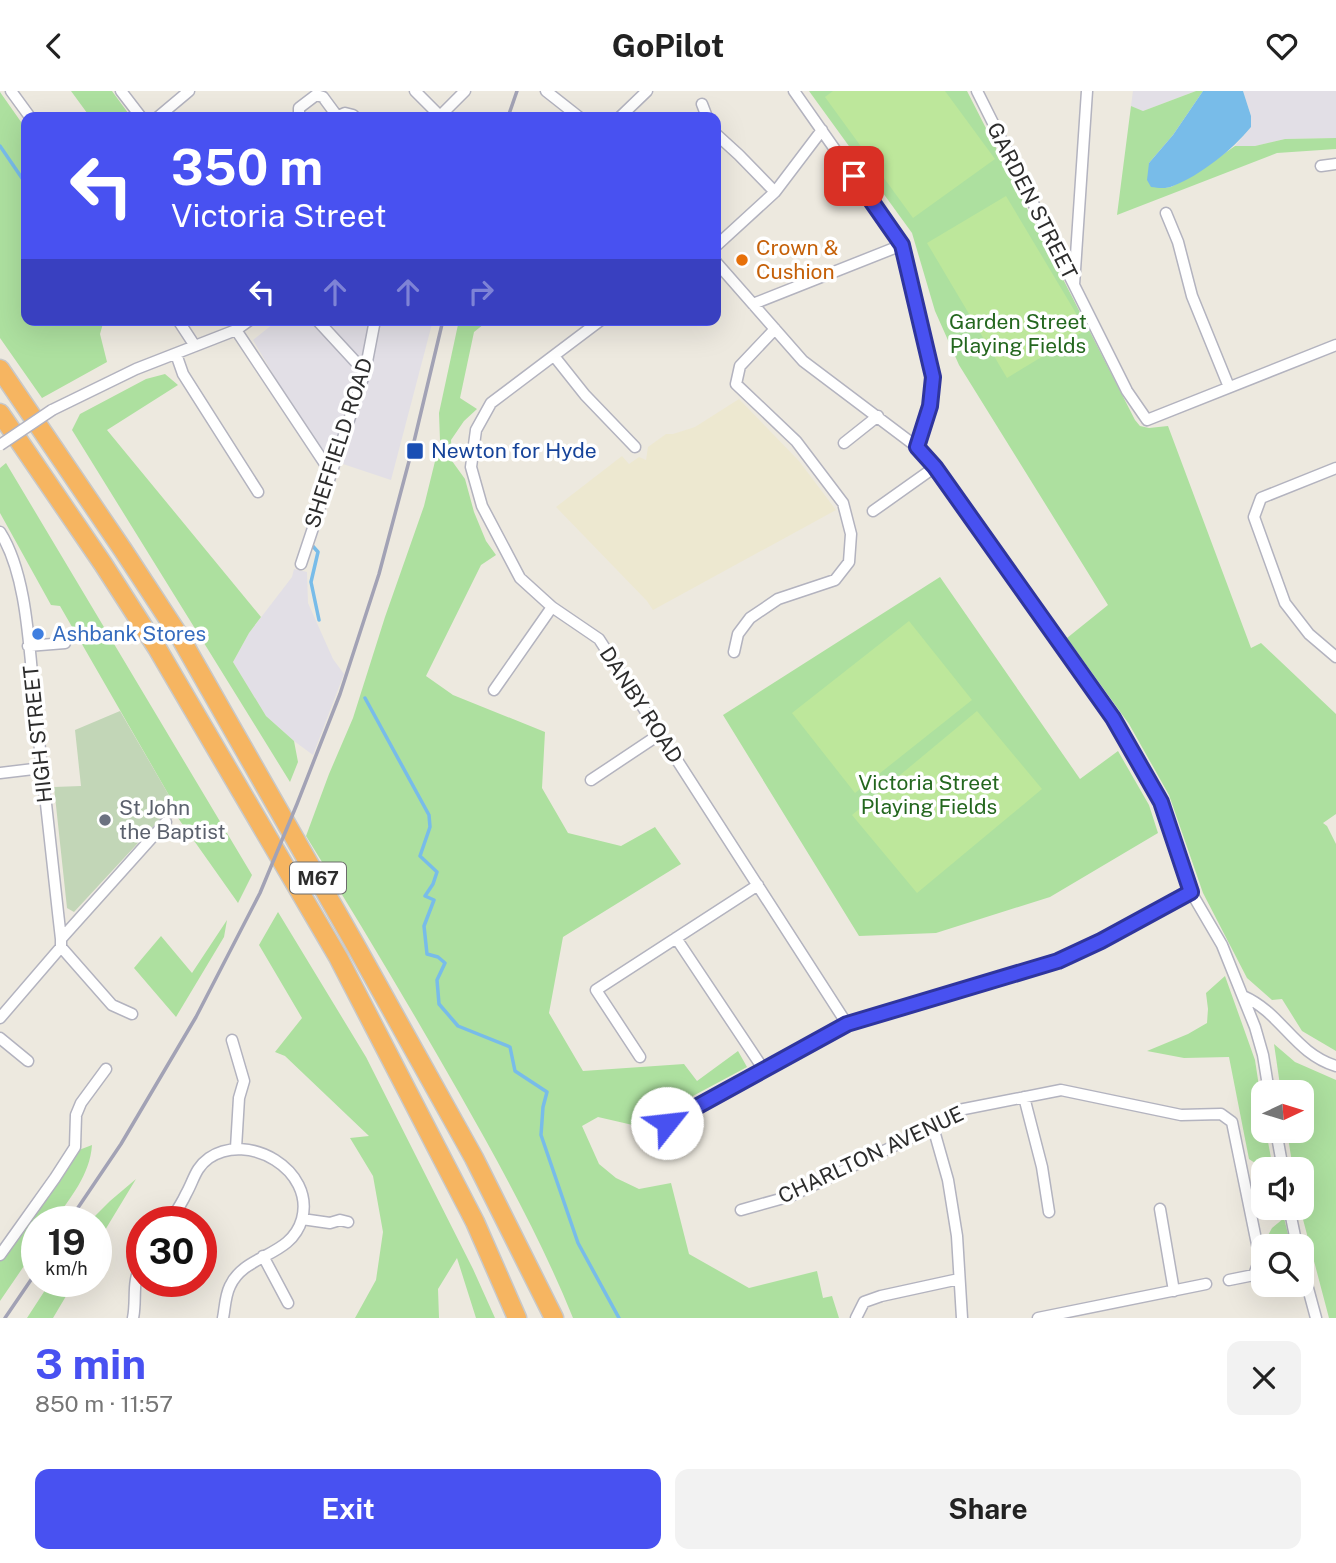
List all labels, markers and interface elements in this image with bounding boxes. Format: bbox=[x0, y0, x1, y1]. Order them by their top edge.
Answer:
icon: back bbox=[35, 27, 73, 65]
text: GoPilot bbox=[612, 27, 724, 64]
icon: heart bbox=[1263, 27, 1301, 65]
street label: GARDEN STREET bbox=[982, 118, 1083, 283]
text: 350 m bbox=[171, 138, 323, 196]
icon: left bbox=[56, 140, 147, 231]
pin bbox=[824, 146, 884, 206]
icon: arrive bbox=[835, 157, 873, 195]
text: Victoria Street bbox=[171, 197, 387, 234]
place label: Crown & Cushion bbox=[756, 235, 839, 284]
marker: Crown & Cushion bbox=[734, 252, 750, 268]
icon: left bbox=[243, 273, 281, 311]
icon: ahead bbox=[316, 273, 354, 311]
icon: ahead bbox=[389, 273, 427, 311]
icon: right bbox=[462, 273, 500, 311]
park label: Garden Street Playing Fields bbox=[949, 309, 1087, 358]
street label: SHEFFIELD ROAD bbox=[299, 355, 378, 531]
place label: Newton for Hyde bbox=[431, 438, 597, 463]
marker: Newton for Hyde bbox=[405, 441, 425, 461]
place label: Ashbank Stores bbox=[52, 621, 206, 646]
marker: Ashbank Stores bbox=[30, 626, 46, 642]
street label: DANBY ROAD bbox=[595, 642, 688, 768]
street label: HIGH STREET bbox=[18, 664, 57, 804]
park label: Victoria Street Playing Fields bbox=[858, 770, 1000, 819]
place label: St John the Baptist bbox=[119, 795, 226, 844]
marker: St John the Baptist bbox=[97, 812, 113, 828]
road number: M67 bbox=[290, 863, 346, 893]
north arrow bbox=[1251, 1080, 1314, 1143]
map controls bbox=[1251, 1080, 1314, 1297]
position arrow bbox=[630, 1086, 704, 1160]
street label: CHARLTON AVENUE bbox=[774, 1101, 968, 1209]
button: sound bbox=[1251, 1157, 1314, 1220]
speed limit sign: 30 bbox=[126, 1206, 217, 1297]
text: 19 bbox=[47, 1222, 86, 1263]
button: search bbox=[1251, 1234, 1314, 1297]
text: km/h bbox=[45, 1258, 88, 1279]
text: 3 min bbox=[35, 1339, 146, 1388]
button: close bbox=[1227, 1341, 1301, 1415]
text: 850 m · 11:57 bbox=[35, 1390, 173, 1417]
button: Exit bbox=[35, 1469, 661, 1549]
button: Share bbox=[675, 1469, 1301, 1549]

